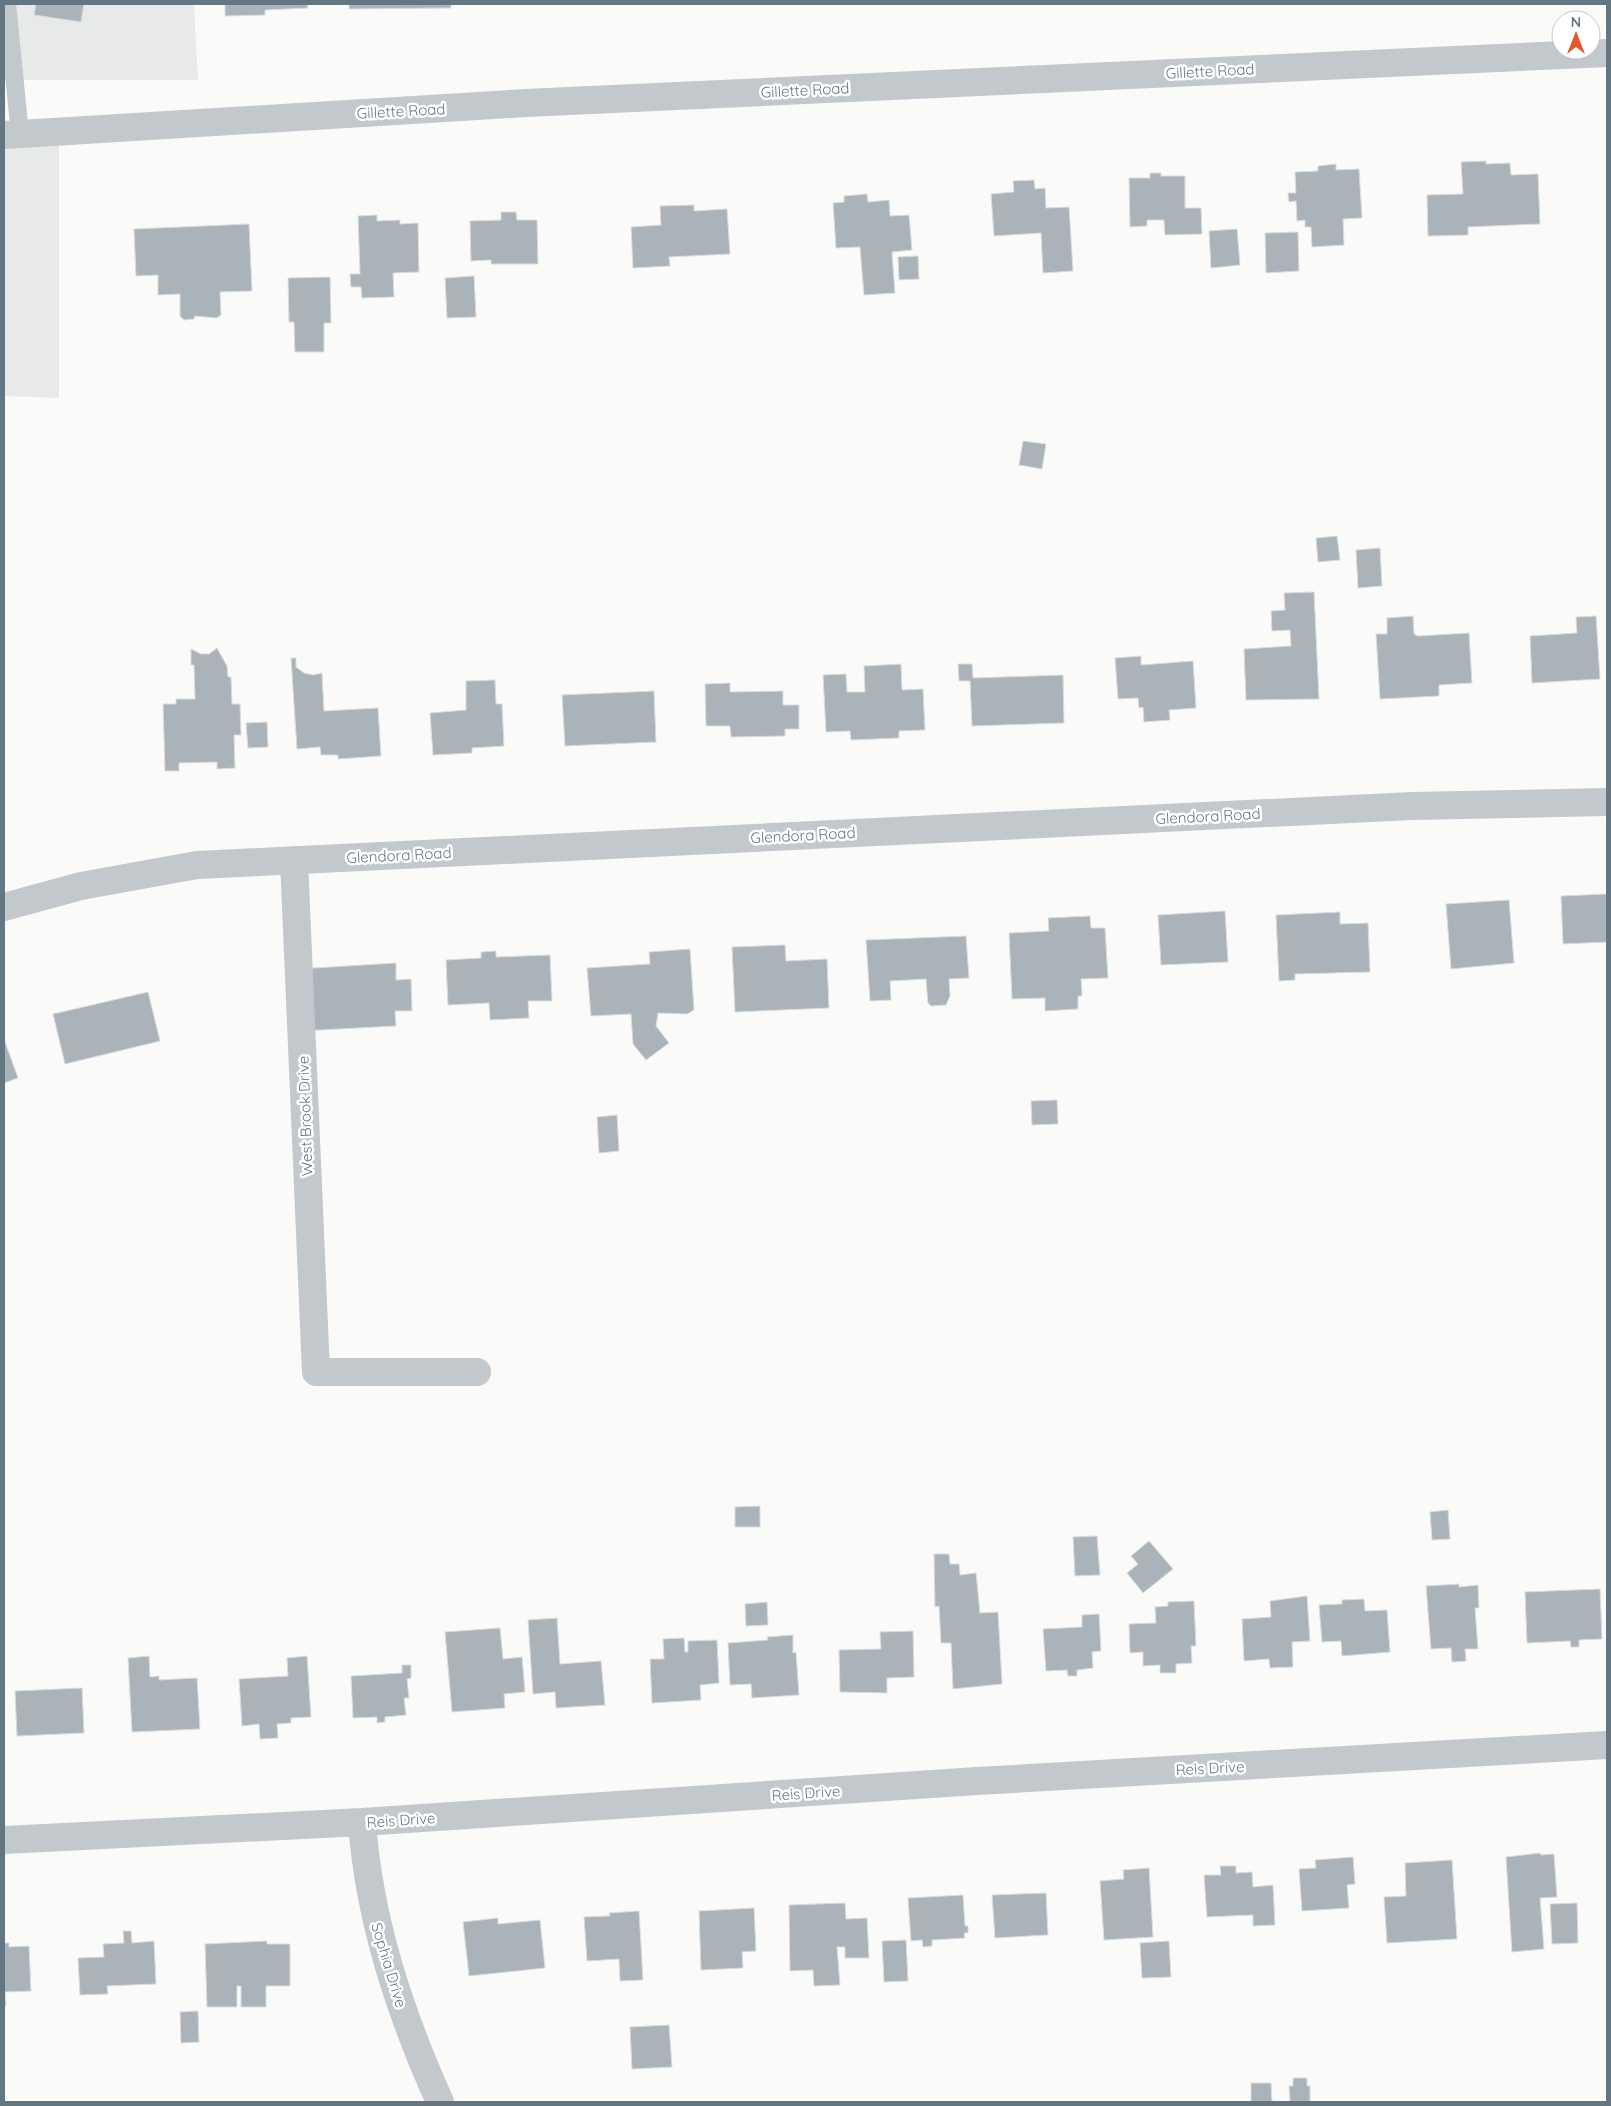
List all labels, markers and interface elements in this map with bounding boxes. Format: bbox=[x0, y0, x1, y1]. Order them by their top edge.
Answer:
north arrow bbox=[1551, 10, 1601, 60]
text: N bbox=[1571, 13, 1581, 31]
street label: Gillette Road bbox=[1165, 59, 1255, 83]
street label: Gillette Road bbox=[760, 78, 850, 102]
street label: Gillette Road bbox=[356, 99, 446, 123]
street label: Glendora Road bbox=[1155, 804, 1261, 828]
street label: Glendora Road bbox=[750, 823, 856, 847]
street label: Glendora Road bbox=[346, 843, 452, 867]
street label: West Brook Drive bbox=[293, 1055, 317, 1177]
street label: Reis Drive bbox=[1175, 1757, 1245, 1779]
street label: Reis Drive bbox=[771, 1781, 841, 1805]
street label: Reis Drive bbox=[366, 1808, 436, 1832]
street label: Sophia Drive bbox=[367, 1920, 411, 2010]

